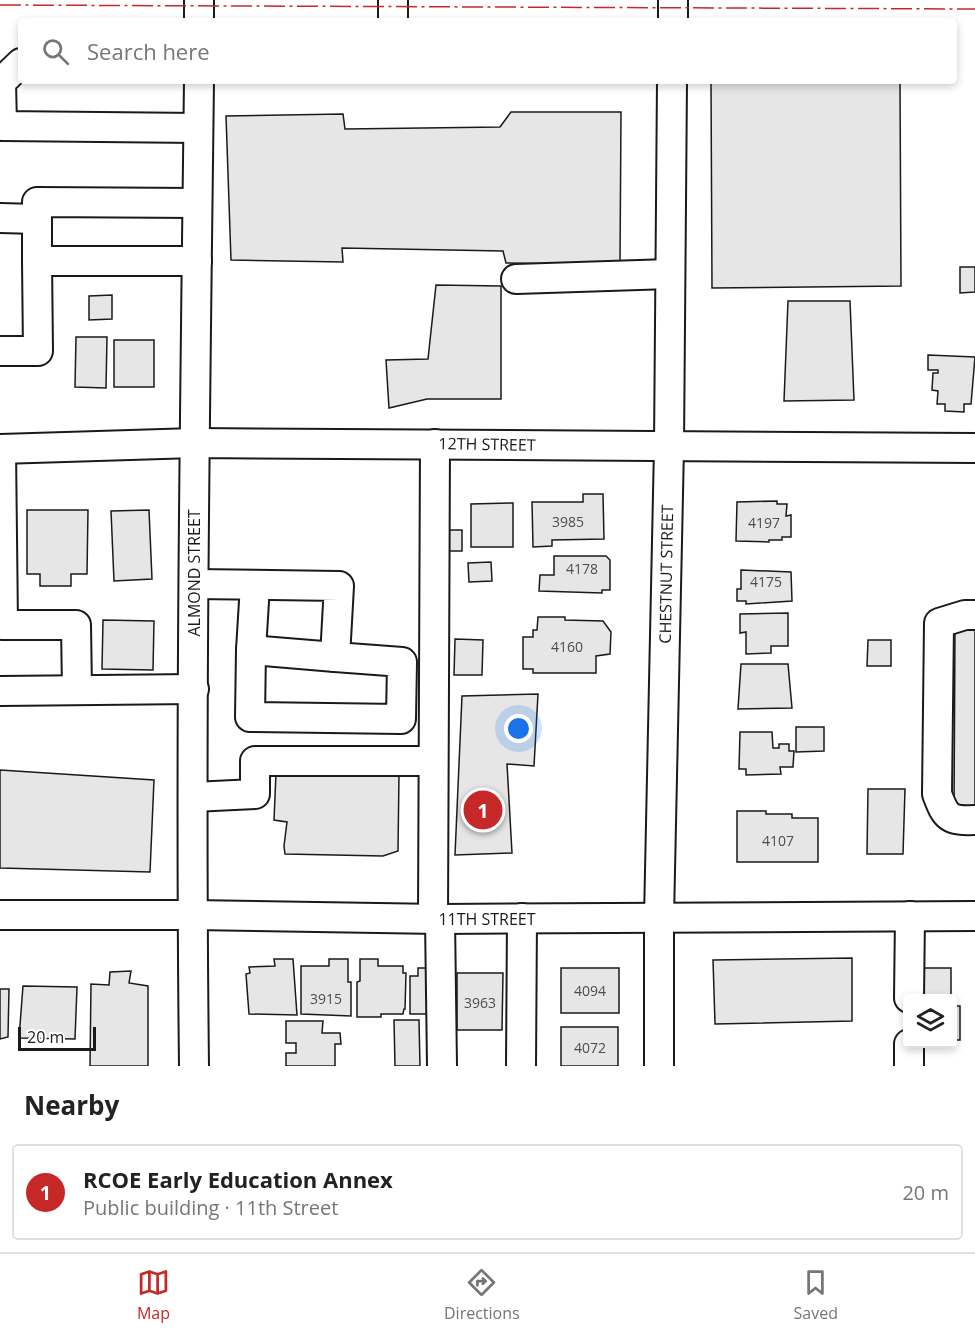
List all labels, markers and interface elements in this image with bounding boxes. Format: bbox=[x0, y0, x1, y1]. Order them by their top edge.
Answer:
search box bbox=[18, 18, 957, 84]
icon: search bbox=[39, 35, 72, 68]
text: Search here bbox=[87, 36, 210, 66]
street label: 12TH STREET bbox=[438, 432, 536, 456]
street label: CHESTNUT STREET bbox=[654, 504, 678, 644]
street label: ALMOND STREET bbox=[183, 509, 205, 637]
house number: 3985 bbox=[552, 512, 584, 531]
house number: 4197 bbox=[748, 513, 780, 532]
house number: 4178 bbox=[566, 559, 598, 578]
house number: 4175 bbox=[750, 572, 782, 591]
house number: 4160 bbox=[551, 637, 583, 656]
your location bbox=[504, 714, 533, 743]
pin: 1 bbox=[464, 788, 502, 832]
house number: 4107 bbox=[762, 831, 794, 850]
street label: 11TH STREET bbox=[438, 908, 536, 930]
house number: 4094 bbox=[574, 981, 606, 1000]
house number: 3915 bbox=[310, 989, 342, 1008]
house number: 3963 bbox=[464, 993, 496, 1012]
map controls bbox=[903, 994, 957, 1048]
button: layers bbox=[903, 994, 957, 1048]
scale bar bbox=[18, 1024, 96, 1052]
text: 20 m bbox=[27, 1026, 64, 1048]
house number: 4072 bbox=[574, 1038, 606, 1057]
text: Nearby bbox=[24, 1087, 119, 1123]
text: RCOE Early Education Annex bbox=[83, 1164, 393, 1194]
text: 1 bbox=[40, 1179, 51, 1206]
text: 20 m bbox=[902, 1179, 949, 1206]
text: Public building · 11th Street bbox=[83, 1194, 338, 1221]
tab: Map bbox=[137, 1266, 170, 1324]
tab: Directions bbox=[444, 1266, 520, 1324]
tab: Saved bbox=[794, 1266, 838, 1324]

